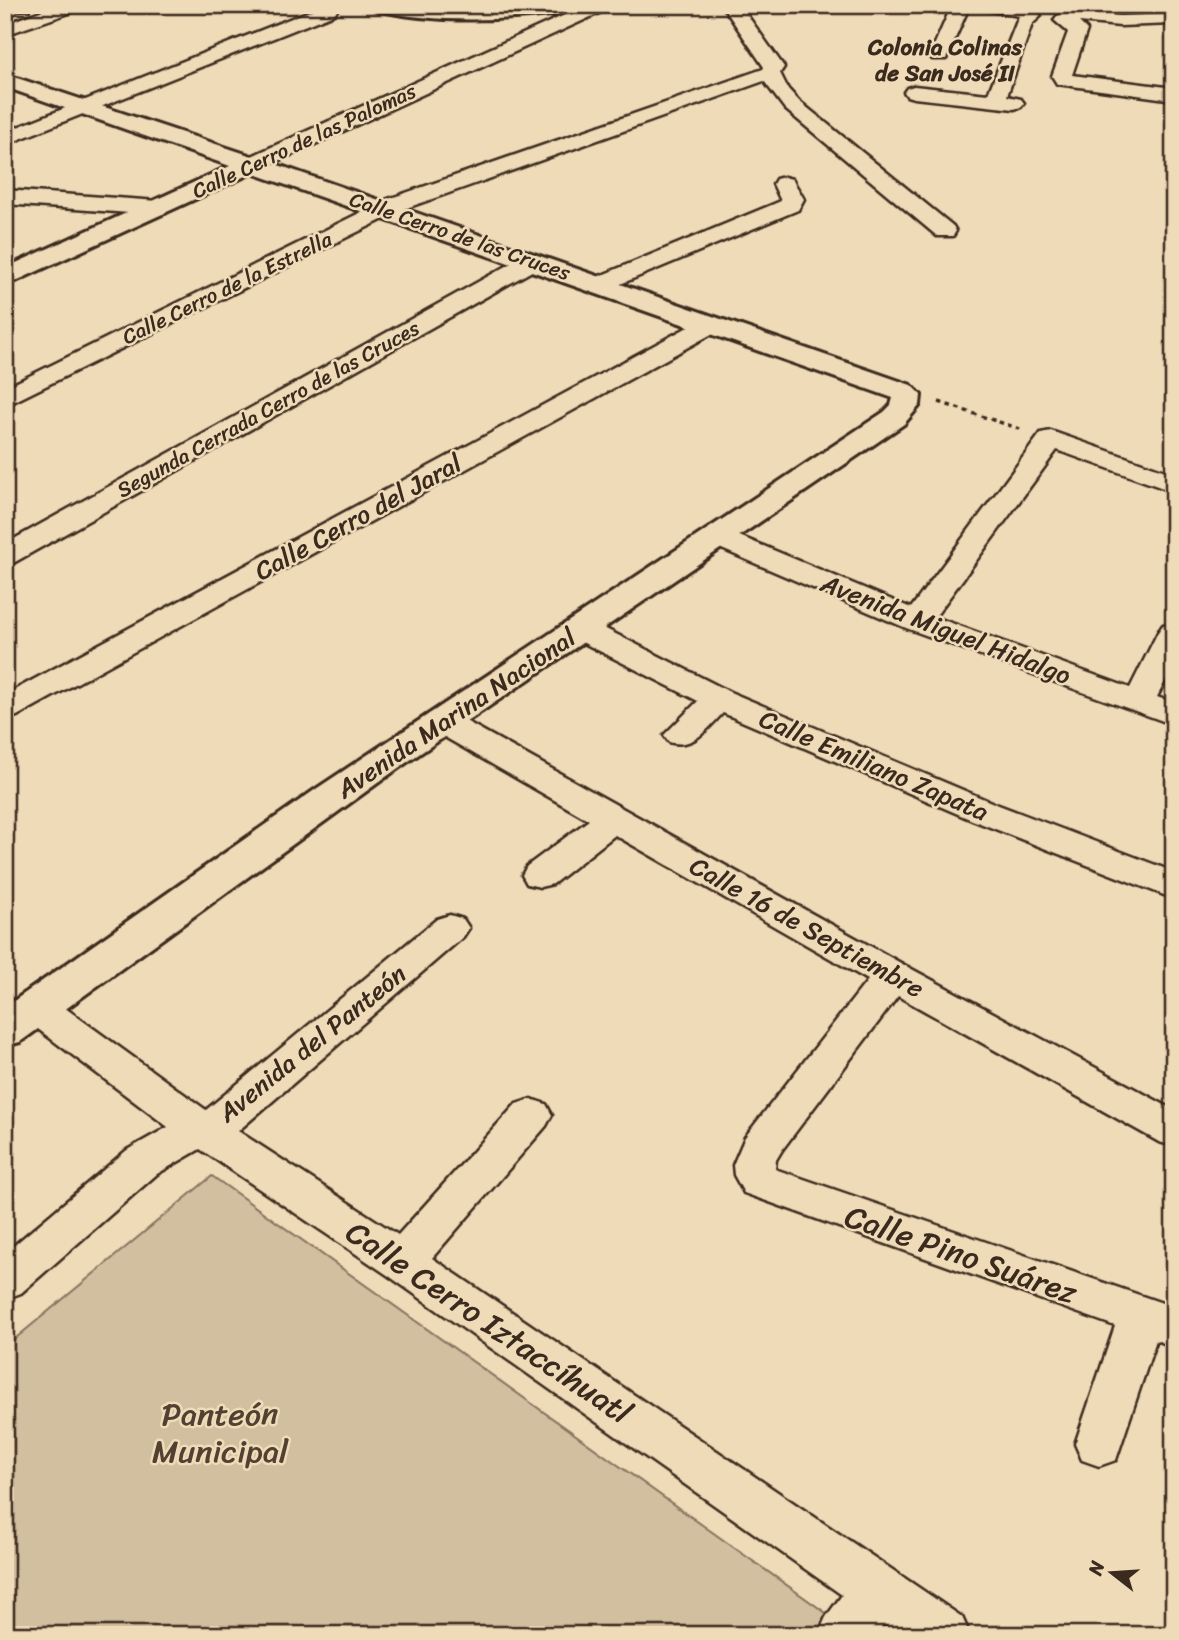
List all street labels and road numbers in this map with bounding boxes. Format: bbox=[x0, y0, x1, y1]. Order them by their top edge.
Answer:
street label: Calle Cerro de las Palomas bbox=[186, 72, 423, 210]
street label: Calle Cerro de las Cruces bbox=[344, 180, 576, 292]
street label: Calle Cerro de la Estrella bbox=[115, 220, 339, 356]
street label: Segunda Cerrada Cerro de las Cruces bbox=[109, 309, 427, 508]
street label: Calle Cerro del Jaral bbox=[245, 440, 471, 593]
street label: Avenida Miguel Hidalgo bbox=[813, 560, 1078, 698]
street label: Avenida Marina Nacional bbox=[326, 615, 586, 811]
street label: Calle Emiliano Zapata bbox=[752, 696, 996, 834]
street label: Calle 16 de Septiembre bbox=[681, 843, 933, 1011]
street label: Avenida del Panteón bbox=[206, 952, 417, 1135]
street label: Calle Pino Suárez bbox=[837, 1188, 1086, 1321]
street label: Calle Cerro Iztaccíhuatl bbox=[334, 1205, 645, 1440]

